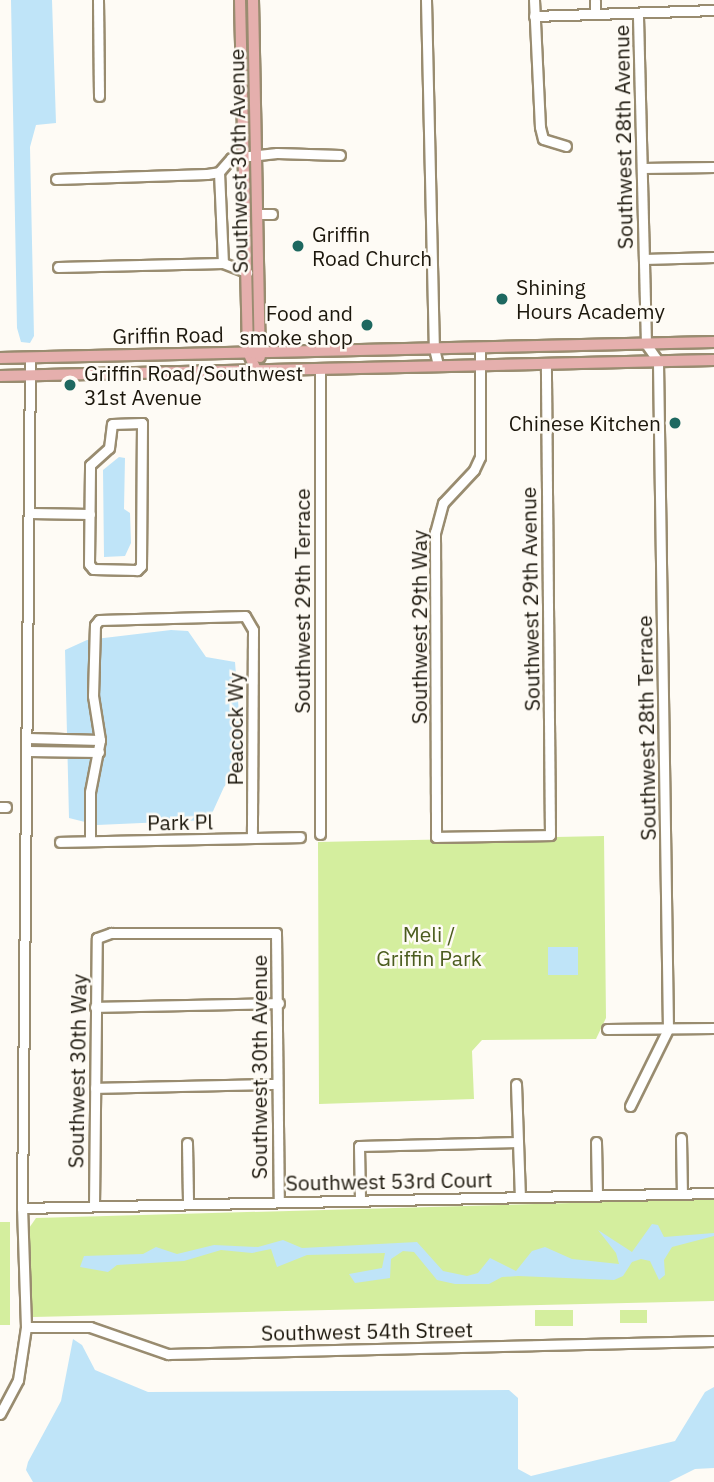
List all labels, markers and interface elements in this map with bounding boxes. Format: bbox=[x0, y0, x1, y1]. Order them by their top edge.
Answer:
street label: Southwest 28th Avenue bbox=[608, 24, 638, 250]
street label: Southwest 30th Avenue bbox=[223, 48, 253, 274]
place label: Griffin Road Church bbox=[312, 221, 432, 271]
marker: Griffin Road Church bbox=[290, 238, 306, 254]
place label: Shining Hours Academy bbox=[516, 274, 665, 324]
marker: Shining Hours Academy bbox=[494, 291, 510, 307]
place label: Food and smoke shop bbox=[239, 300, 353, 350]
marker: Food and smoke shop bbox=[359, 317, 375, 333]
street label: Griffin Road bbox=[112, 321, 224, 349]
place label: Griffin Road/Southwest 31st Avenue bbox=[84, 360, 303, 410]
marker: Griffin Road/Southwest 31st Avenue bbox=[62, 377, 78, 393]
place label: Chinese Kitchen bbox=[509, 410, 661, 436]
marker: Chinese Kitchen bbox=[667, 415, 683, 431]
street label: Southwest 29th Avenue bbox=[515, 486, 545, 712]
street label: Southwest 29th Terrace bbox=[289, 488, 315, 714]
street label: Southwest 29th Way bbox=[406, 530, 432, 724]
street label: Southwest 28th Terrace bbox=[631, 615, 661, 841]
street label: Peacock Wy bbox=[222, 672, 248, 786]
street label: Park Pl bbox=[147, 809, 213, 835]
park label: Meli / Griffin Park bbox=[376, 921, 482, 971]
street label: Southwest 30th Avenue bbox=[246, 955, 272, 1179]
street label: Southwest 30th Way bbox=[63, 974, 91, 1168]
street label: Southwest 53rd Court bbox=[285, 1167, 493, 1195]
street label: Southwest 54th Street bbox=[261, 1317, 473, 1345]

